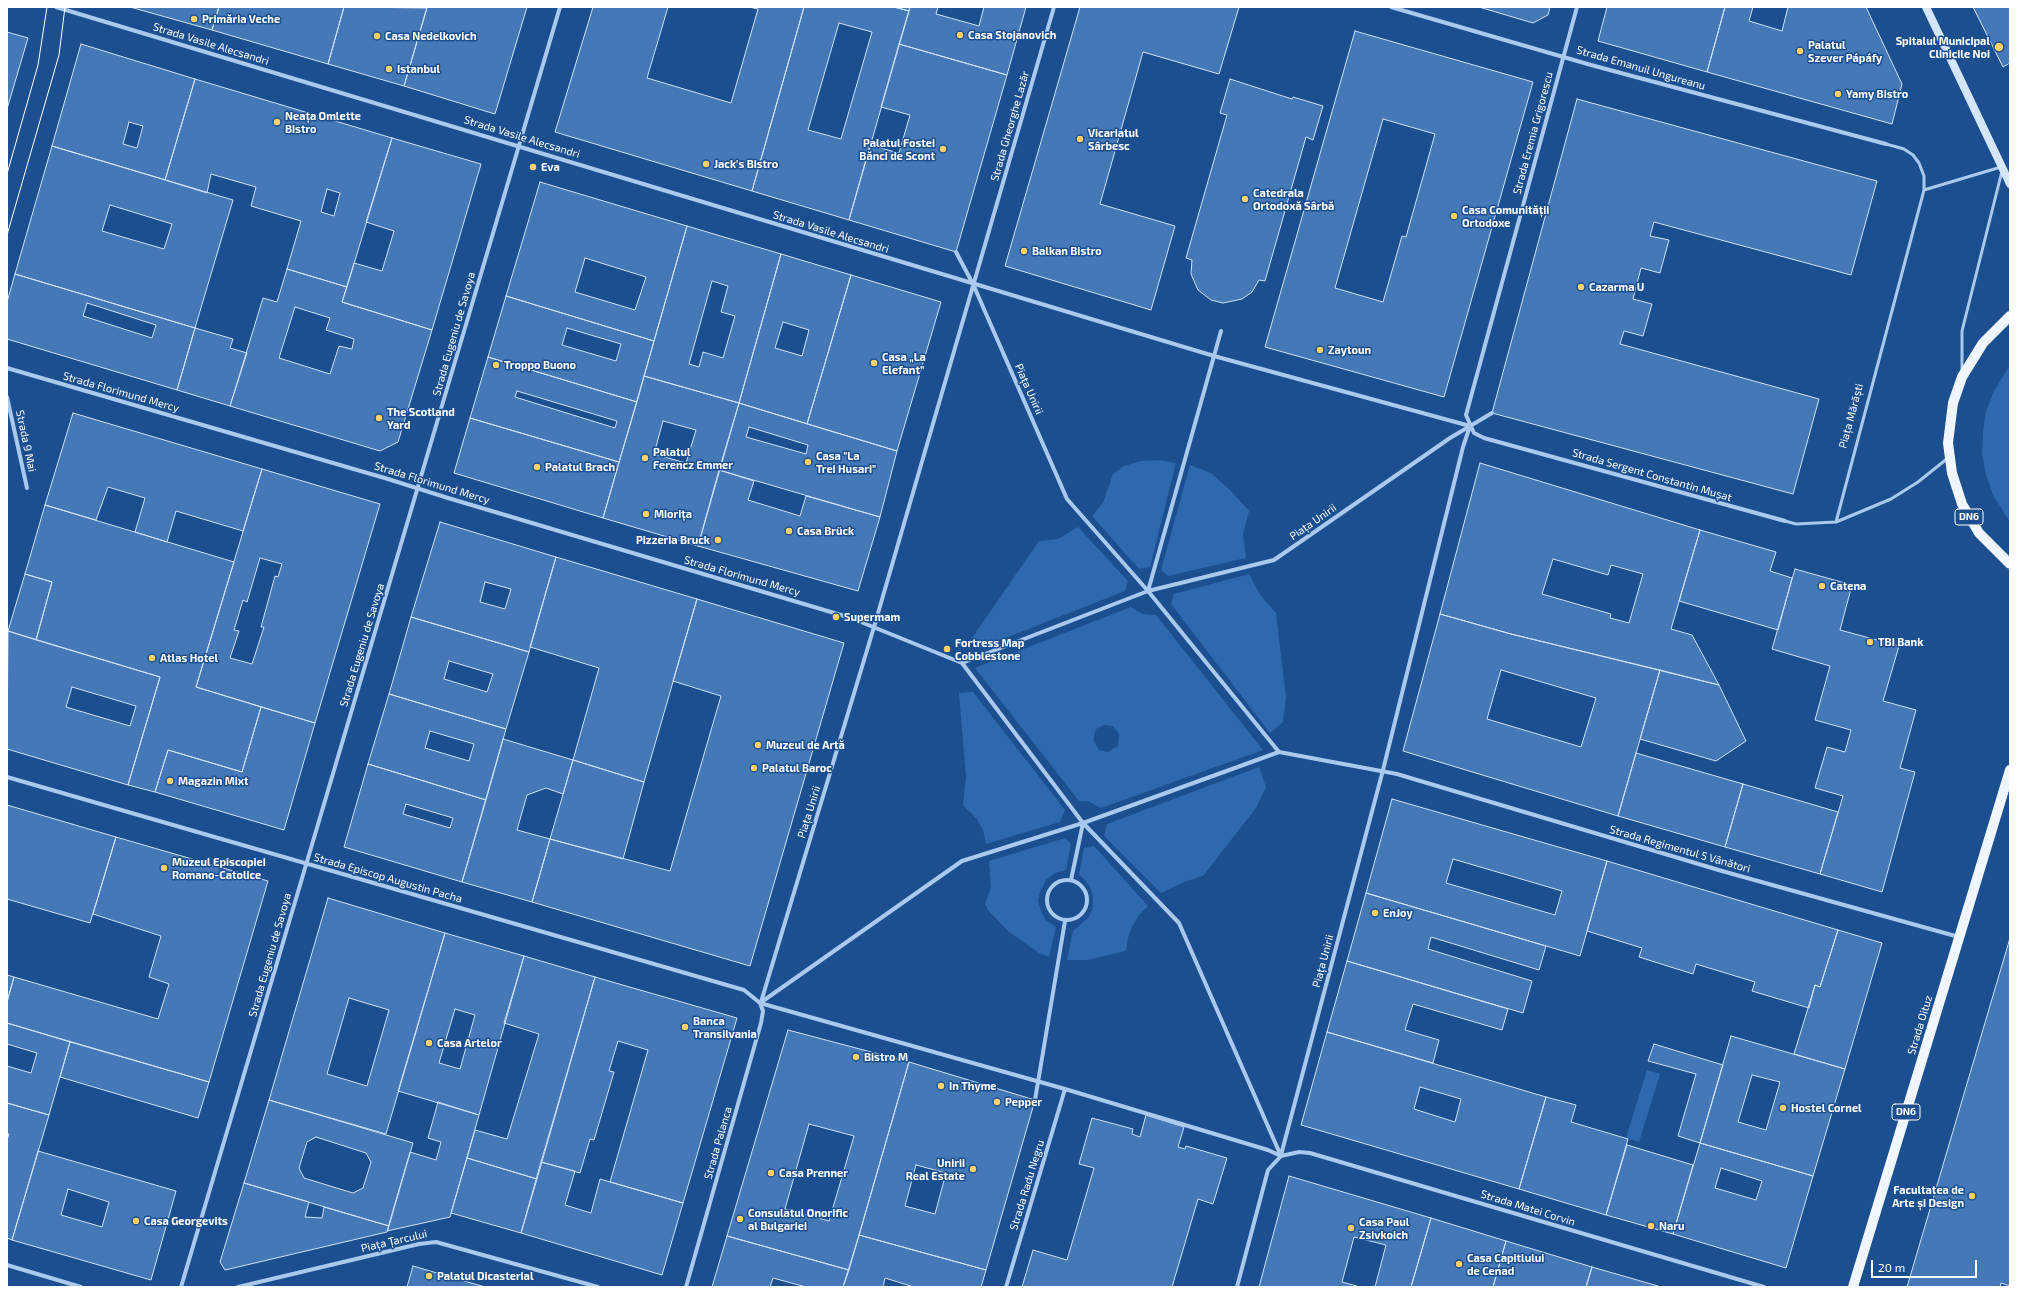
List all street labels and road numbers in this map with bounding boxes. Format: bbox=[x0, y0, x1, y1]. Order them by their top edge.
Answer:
street label: Strada Vasile Alecsandri bbox=[151, 20, 271, 68]
street label: Strada Emanuil Ungureanu bbox=[1575, 43, 1707, 93]
street label: Strada Gheorghe Lazăr bbox=[988, 69, 1032, 183]
street label: Strada Eremia Grigorescu bbox=[1510, 70, 1556, 196]
street label: Strada Vasile Alecsandri bbox=[462, 113, 582, 161]
street label: Strada Vasile Alecsandri bbox=[771, 208, 891, 256]
street label: Strada Eugeniu de Savoya bbox=[430, 270, 478, 398]
street label: Piața Unirii bbox=[1012, 362, 1046, 416]
street label: Strada Florimund Mercy bbox=[61, 369, 181, 415]
street label: Piața Mărăști bbox=[1836, 382, 1866, 450]
street label: Strada 9 Mai bbox=[13, 409, 39, 473]
street label: Strada Sergent Constantin Mușat bbox=[1571, 446, 1733, 504]
street label: Strada Florimund Mercy bbox=[373, 459, 491, 507]
street label: Piața Unirii bbox=[1287, 501, 1339, 543]
road number: DN6 bbox=[1955, 509, 1983, 525]
street label: Strada Florimund Mercy bbox=[682, 553, 802, 599]
street label: Strada Eugeniu de Savoya bbox=[337, 582, 387, 708]
street label: Piața Unirii bbox=[795, 784, 823, 840]
street label: Strada Regimentul 5 Vânători bbox=[1608, 823, 1752, 875]
street label: Strada Episcop Augustin Pacha bbox=[312, 850, 464, 906]
street label: Strada Eugeniu de Savoya bbox=[246, 891, 294, 1019]
street label: Piața Unirii bbox=[1310, 933, 1336, 989]
street label: Strada Oituz bbox=[1905, 994, 1935, 1056]
road number: DN6 bbox=[1892, 1104, 1920, 1120]
street label: Strada Palanca bbox=[701, 1105, 735, 1181]
street label: Strada Radu Negru bbox=[1007, 1138, 1047, 1232]
street label: Strada Matei Corvin bbox=[1479, 1187, 1577, 1229]
street label: Piața Țarcului bbox=[360, 1227, 428, 1255]

